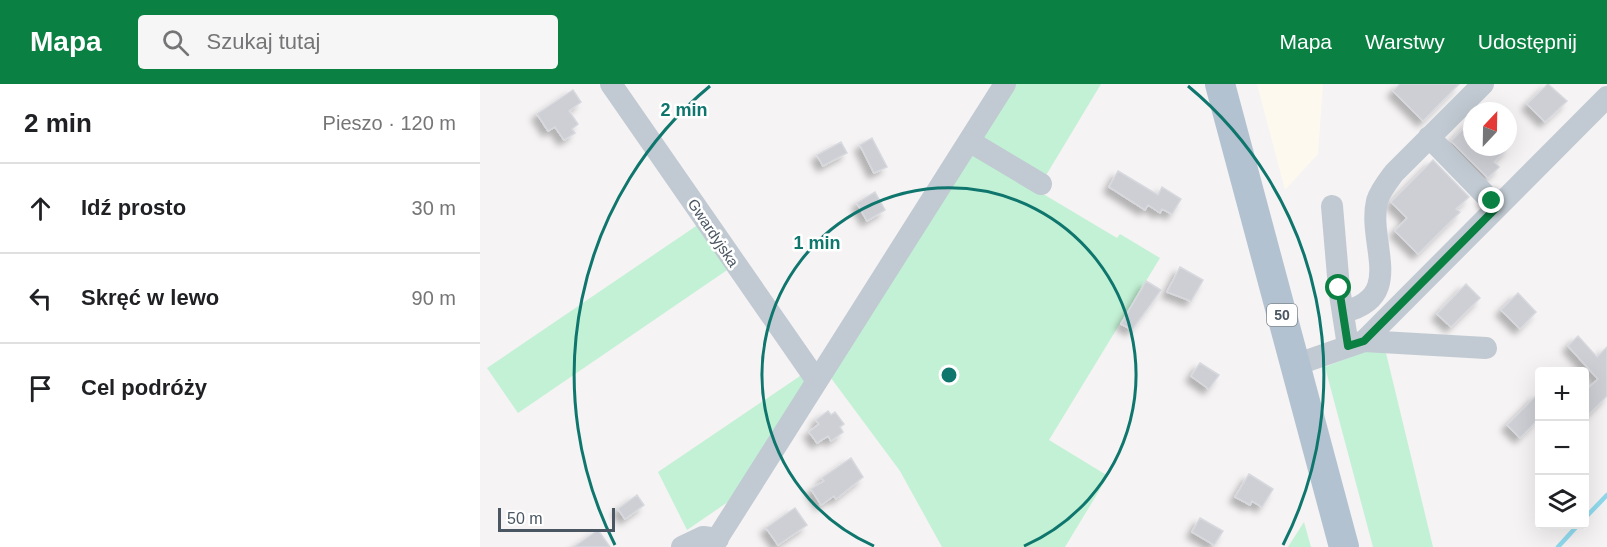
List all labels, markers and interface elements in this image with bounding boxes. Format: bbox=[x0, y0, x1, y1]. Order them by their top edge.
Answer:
search box bbox=[138, 15, 558, 69]
text: Mapa bbox=[30, 26, 102, 57]
icon: search bbox=[159, 26, 192, 59]
text: Szukaj tutaj bbox=[207, 29, 320, 54]
text: Mapa bbox=[1280, 30, 1332, 53]
text: Warstwy bbox=[1365, 30, 1445, 53]
text: Udostępnij bbox=[1478, 30, 1577, 53]
text: 2 min bbox=[660, 100, 708, 120]
north arrow bbox=[1463, 102, 1517, 156]
text: 2 min bbox=[24, 108, 92, 138]
text: Pieszo · 120 m bbox=[323, 112, 456, 134]
route end bbox=[1478, 187, 1504, 213]
icon: ahead bbox=[24, 192, 57, 225]
text: Idź prosto bbox=[81, 195, 186, 220]
street label: Gwardyjska bbox=[684, 195, 743, 270]
text: 30 m bbox=[412, 197, 456, 219]
text: 1 min bbox=[793, 233, 841, 253]
route start bbox=[1325, 274, 1351, 300]
icon: left bbox=[24, 282, 57, 315]
text: Skręć w lewo bbox=[81, 285, 219, 310]
text: 90 m bbox=[412, 287, 456, 309]
road number: 50 bbox=[1267, 304, 1297, 326]
centre of rings bbox=[939, 365, 959, 385]
map controls bbox=[1535, 367, 1589, 529]
button: + bbox=[1535, 367, 1589, 421]
icon: arrive bbox=[24, 372, 57, 405]
text: Cel podróży bbox=[81, 375, 207, 400]
button: − bbox=[1535, 421, 1589, 475]
button: layers bbox=[1535, 475, 1589, 529]
scale bar bbox=[498, 505, 615, 532]
text: 50 m bbox=[507, 510, 543, 527]

